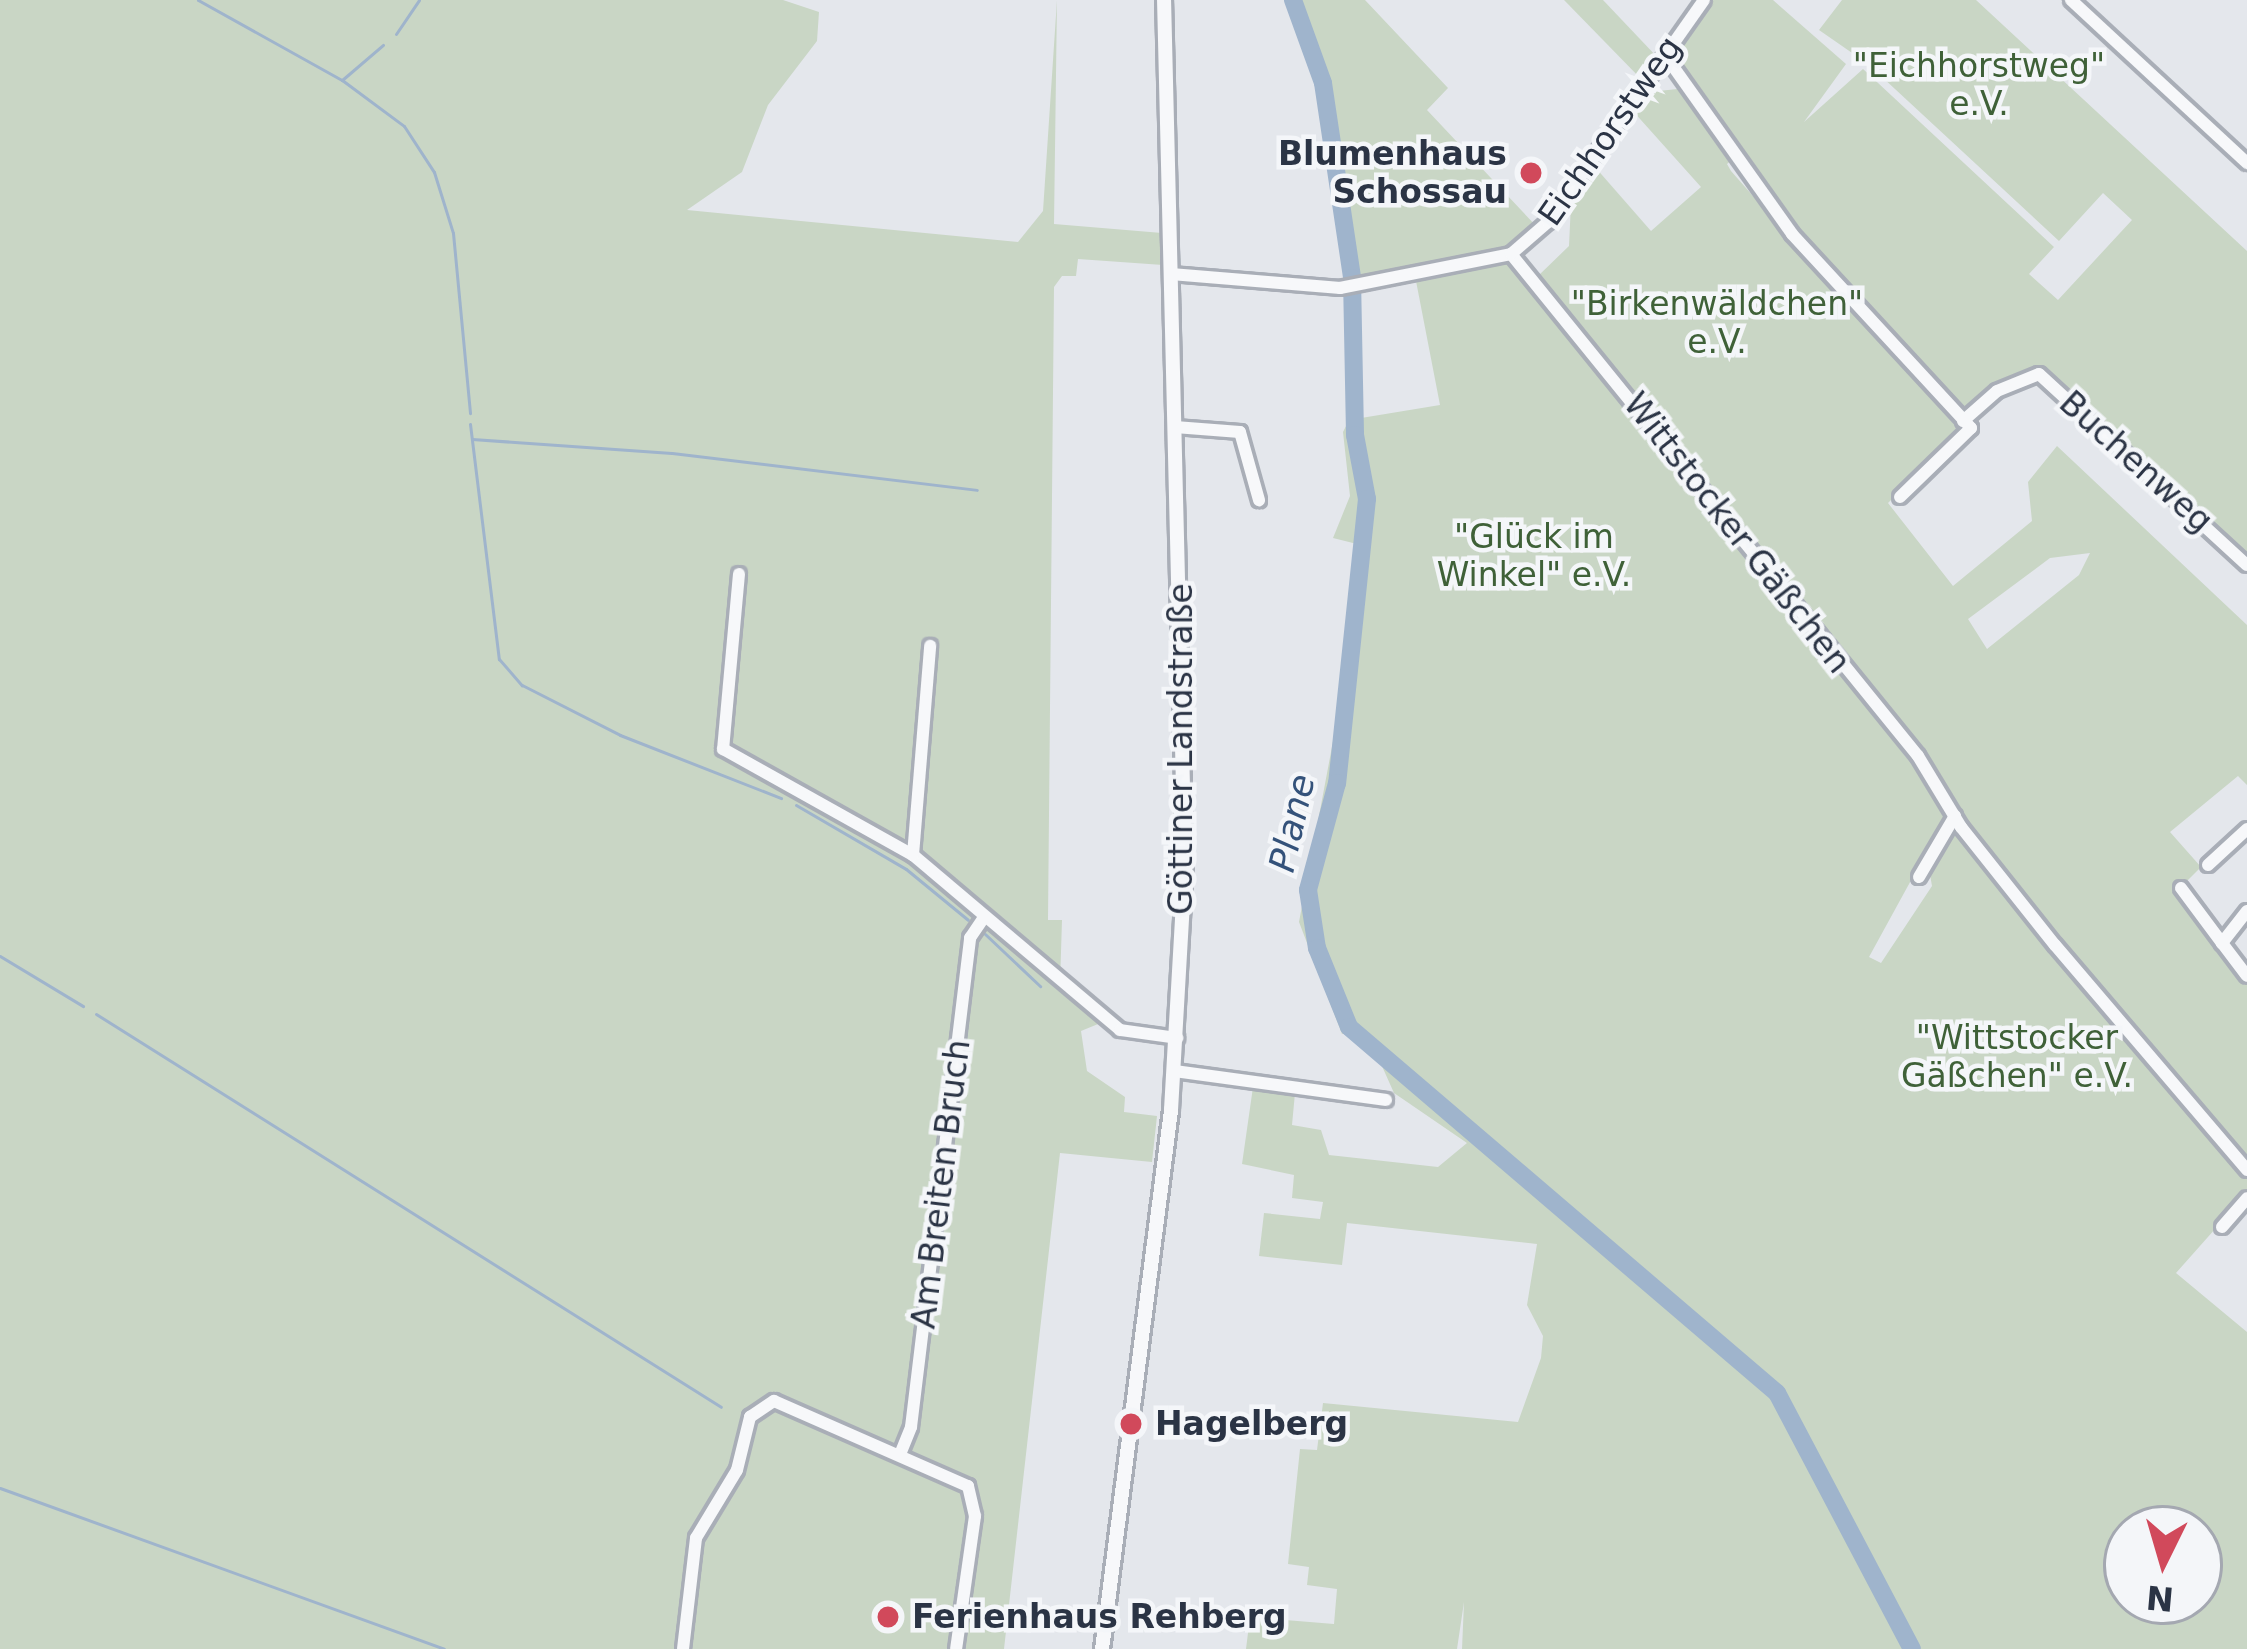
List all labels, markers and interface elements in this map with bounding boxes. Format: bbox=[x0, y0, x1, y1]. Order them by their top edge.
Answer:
street label: Eichhorstweg bbox=[1530, 29, 1690, 233]
park label: "Eichhorstweg" e.V. bbox=[1853, 46, 2105, 124]
place label: Blumenhaus Schossau bbox=[1278, 134, 1507, 212]
marker: Blumenhaus Schossau bbox=[1518, 160, 1544, 186]
park label: "Birkenwäldchen" e.V. bbox=[1571, 284, 1863, 362]
street label: Buchenweg bbox=[2051, 383, 2221, 541]
street label: Wittstocker Gäßchen bbox=[1615, 385, 1859, 681]
park label: "Glück im Winkel" e.V. bbox=[1437, 517, 1631, 595]
street label: Göttiner Landstraße bbox=[1161, 583, 1201, 915]
water label: Plane bbox=[1260, 770, 1324, 876]
park label: "Wittstocker Gäßchen" e.V. bbox=[1901, 1018, 2133, 1096]
street label: Am Breiten Bruch bbox=[904, 1037, 978, 1331]
place label: Hagelberg bbox=[1155, 1404, 1348, 1444]
marker: Hagelberg bbox=[1118, 1411, 1144, 1437]
north arrow bbox=[2103, 1505, 2223, 1625]
text: N bbox=[2145, 1578, 2176, 1619]
place label: Ferienhaus Rehberg bbox=[912, 1597, 1287, 1637]
marker: Ferienhaus Rehberg bbox=[875, 1604, 901, 1630]

